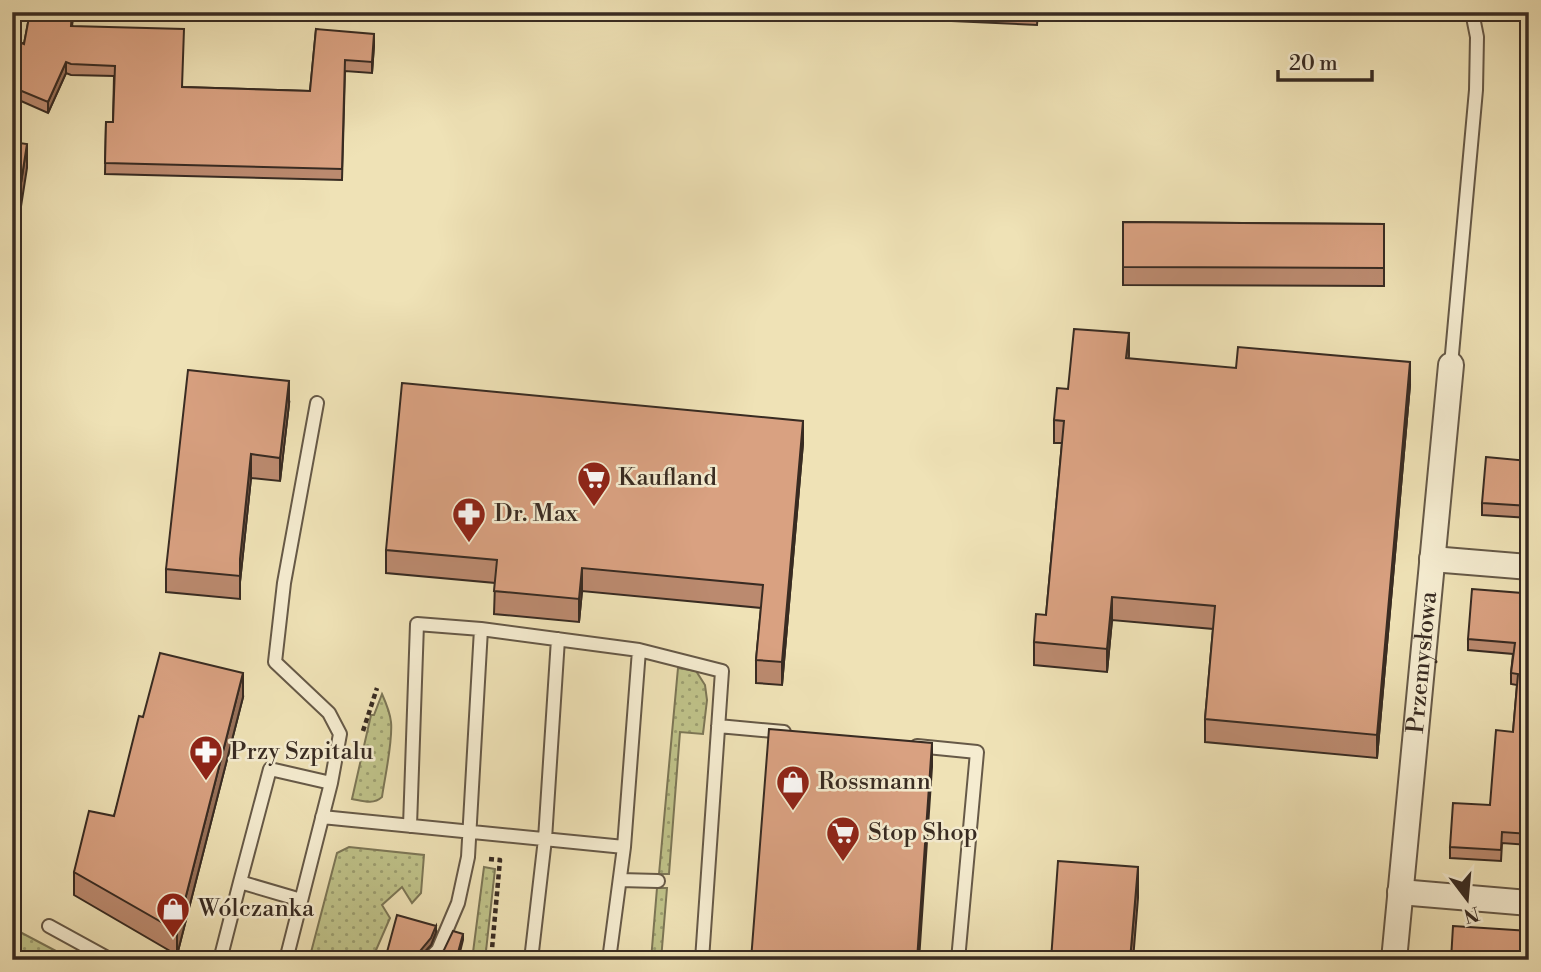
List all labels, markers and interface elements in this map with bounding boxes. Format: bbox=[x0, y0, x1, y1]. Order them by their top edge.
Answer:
scale bar bbox=[1278, 38, 1373, 82]
text: 20 m bbox=[1289, 51, 1338, 77]
supermarket icon: Kaufland bbox=[575, 459, 613, 508]
place label: Kaufland bbox=[618, 463, 717, 493]
pharmacy icon: Dr. Max bbox=[450, 495, 488, 544]
place label: Dr. Max bbox=[494, 499, 579, 529]
street label: Przemysłowa bbox=[1401, 589, 1444, 735]
pharmacy icon: Przy Szpitalu bbox=[187, 733, 225, 782]
place label: Przy Szpitalu bbox=[230, 737, 374, 767]
shop icon: Rossmann bbox=[774, 763, 812, 812]
place label: Rossmann bbox=[818, 767, 931, 797]
supermarket icon: Stop Shop bbox=[824, 814, 862, 863]
place label: Stop Shop bbox=[868, 818, 978, 848]
north arrow bbox=[1432, 864, 1502, 934]
shop icon: Wólczanka bbox=[154, 890, 192, 939]
place label: Wólczanka bbox=[197, 894, 315, 924]
text: N bbox=[1461, 901, 1482, 928]

